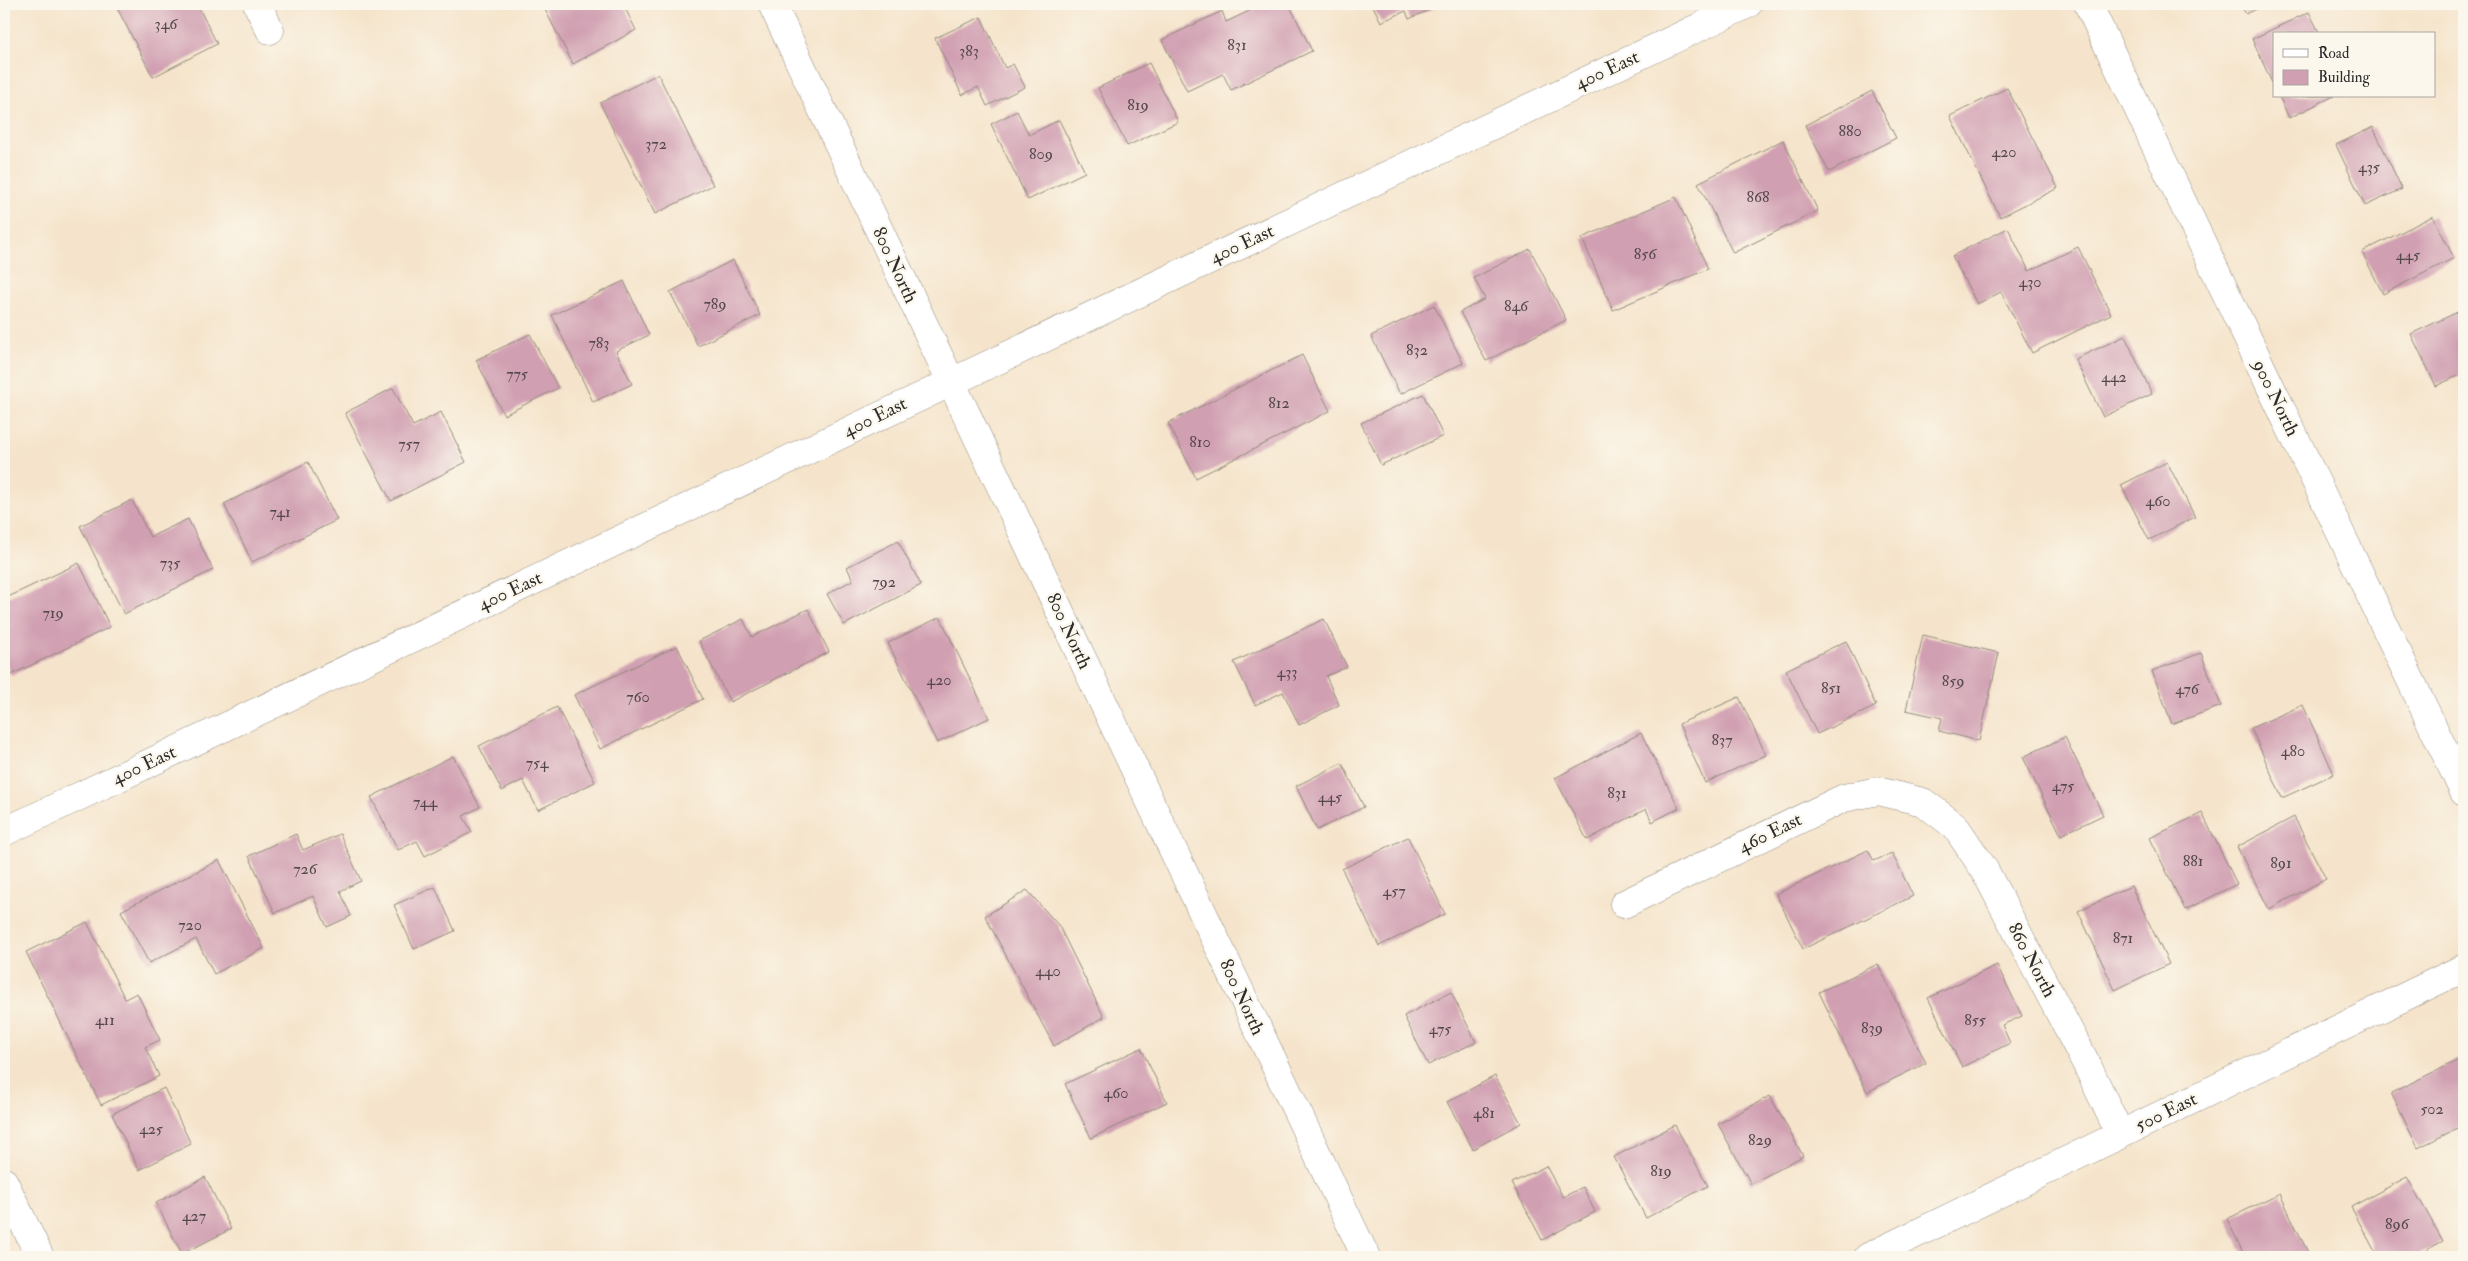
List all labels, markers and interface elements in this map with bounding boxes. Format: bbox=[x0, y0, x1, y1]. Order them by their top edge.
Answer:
house number: 346 bbox=[155, 14, 178, 34]
legend bbox=[2273, 32, 2436, 98]
house number: 831 bbox=[1227, 35, 1247, 55]
house number: 383 bbox=[959, 41, 979, 61]
text: Road bbox=[2318, 44, 2350, 63]
street label: 400 East bbox=[1571, 45, 1643, 95]
text: Building bbox=[2318, 68, 2370, 87]
house number: 819 bbox=[1127, 95, 1149, 115]
house number: 880 bbox=[1838, 121, 1862, 141]
house number: 372 bbox=[645, 134, 667, 154]
house number: 420 bbox=[1992, 142, 2016, 162]
house number: 809 bbox=[1029, 144, 1053, 164]
house number: 435 bbox=[2358, 157, 2380, 177]
house number: 868 bbox=[1746, 187, 1770, 207]
street label: 400 East bbox=[1206, 219, 1278, 269]
street label: 800 North bbox=[867, 223, 923, 307]
house number: 856 bbox=[1634, 244, 1657, 264]
house number: 445 bbox=[2396, 245, 2420, 265]
house number: 430 bbox=[2019, 272, 2041, 292]
house number: 789 bbox=[703, 294, 727, 314]
house number: 846 bbox=[1504, 296, 1529, 316]
house number: 783 bbox=[589, 333, 610, 353]
house number: 832 bbox=[1406, 340, 1428, 360]
street label: 900 North bbox=[2246, 354, 2305, 440]
house number: 775 bbox=[506, 364, 528, 384]
house number: 442 bbox=[2101, 367, 2127, 387]
street label: 400 East bbox=[839, 391, 911, 443]
house number: 812 bbox=[1268, 393, 1290, 413]
house number: 810 bbox=[1189, 432, 1211, 452]
house number: 757 bbox=[398, 434, 421, 454]
house number: 460 bbox=[2146, 491, 2170, 511]
house number: 741 bbox=[269, 502, 291, 522]
house number: 735 bbox=[160, 553, 180, 573]
street label: 400 East bbox=[474, 566, 546, 616]
house number: 792 bbox=[872, 572, 896, 592]
street label: 800 North bbox=[1041, 589, 1097, 673]
house number: 719 bbox=[42, 603, 64, 623]
house number: 433 bbox=[1277, 662, 1297, 682]
house number: 420 bbox=[927, 670, 951, 690]
house number: 859 bbox=[1942, 671, 1964, 691]
house number: 851 bbox=[1821, 678, 1841, 698]
house number: 476 bbox=[2175, 679, 2200, 699]
house number: 760 bbox=[626, 687, 650, 707]
house number: 837 bbox=[1712, 730, 1733, 750]
street label: 400 East bbox=[108, 740, 180, 790]
house number: 480 bbox=[2281, 741, 2305, 761]
house number: 754 bbox=[526, 753, 550, 773]
house number: 475 bbox=[2052, 776, 2074, 796]
house number: 831 bbox=[1607, 783, 1627, 803]
house number: 445 bbox=[1318, 787, 1342, 807]
house number: 744 bbox=[413, 792, 438, 812]
street label: 460 East bbox=[1734, 807, 1806, 859]
house number: 881 bbox=[2183, 851, 2203, 871]
house number: 891 bbox=[2270, 853, 2292, 873]
house number: 726 bbox=[293, 859, 318, 879]
house number: 457 bbox=[1383, 881, 1406, 901]
house number: 720 bbox=[178, 915, 202, 935]
street label: 860 North bbox=[2002, 919, 2062, 1001]
house number: 871 bbox=[2113, 928, 2133, 948]
street label: 800 North bbox=[1214, 955, 1270, 1039]
house number: 440 bbox=[1035, 961, 1061, 981]
house number: 411 bbox=[95, 1010, 115, 1030]
house number: 855 bbox=[1964, 1010, 1986, 1030]
house number: 839 bbox=[1861, 1018, 1883, 1038]
house number: 475 bbox=[1429, 1019, 1451, 1039]
house number: 460 bbox=[1104, 1083, 1128, 1103]
street label: 500 East bbox=[2131, 1087, 2201, 1137]
house number: 502 bbox=[2420, 1099, 2444, 1119]
house number: 481 bbox=[1473, 1103, 1495, 1123]
house number: 425 bbox=[139, 1119, 163, 1139]
house number: 829 bbox=[1748, 1130, 1772, 1150]
house number: 819 bbox=[1650, 1161, 1672, 1181]
house number: 427 bbox=[182, 1206, 207, 1226]
house number: 896 bbox=[2385, 1214, 2410, 1234]

